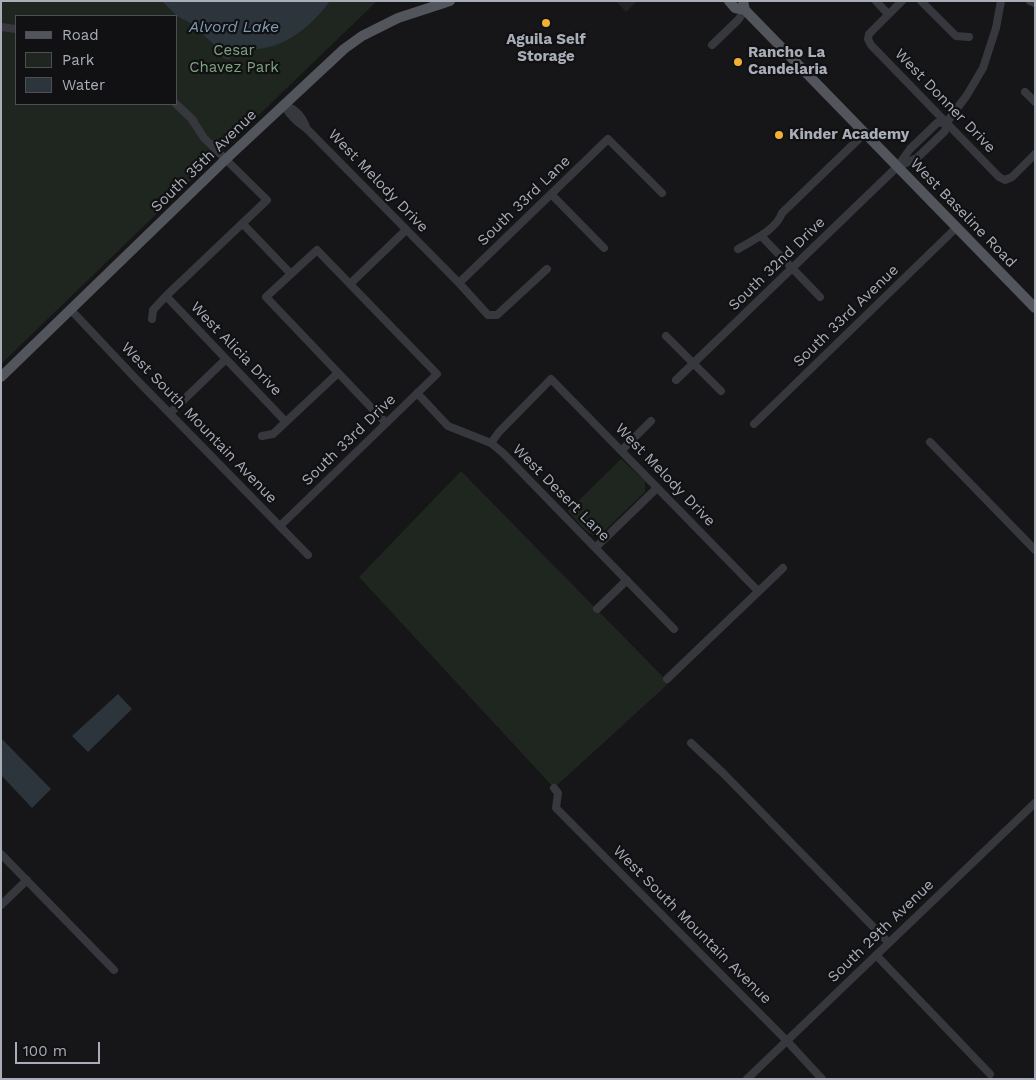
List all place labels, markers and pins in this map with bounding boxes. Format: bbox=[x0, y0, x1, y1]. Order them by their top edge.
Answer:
marker: Aguila Self Storage bbox=[540, 17, 552, 29]
place label: Aguila Self Storage bbox=[506, 31, 586, 66]
place label: Rancho La Candelaria bbox=[748, 44, 827, 79]
marker: Rancho La Candelaria bbox=[732, 56, 744, 68]
place label: Kinder Academy bbox=[789, 126, 909, 144]
marker: Kinder Academy bbox=[773, 129, 785, 141]

